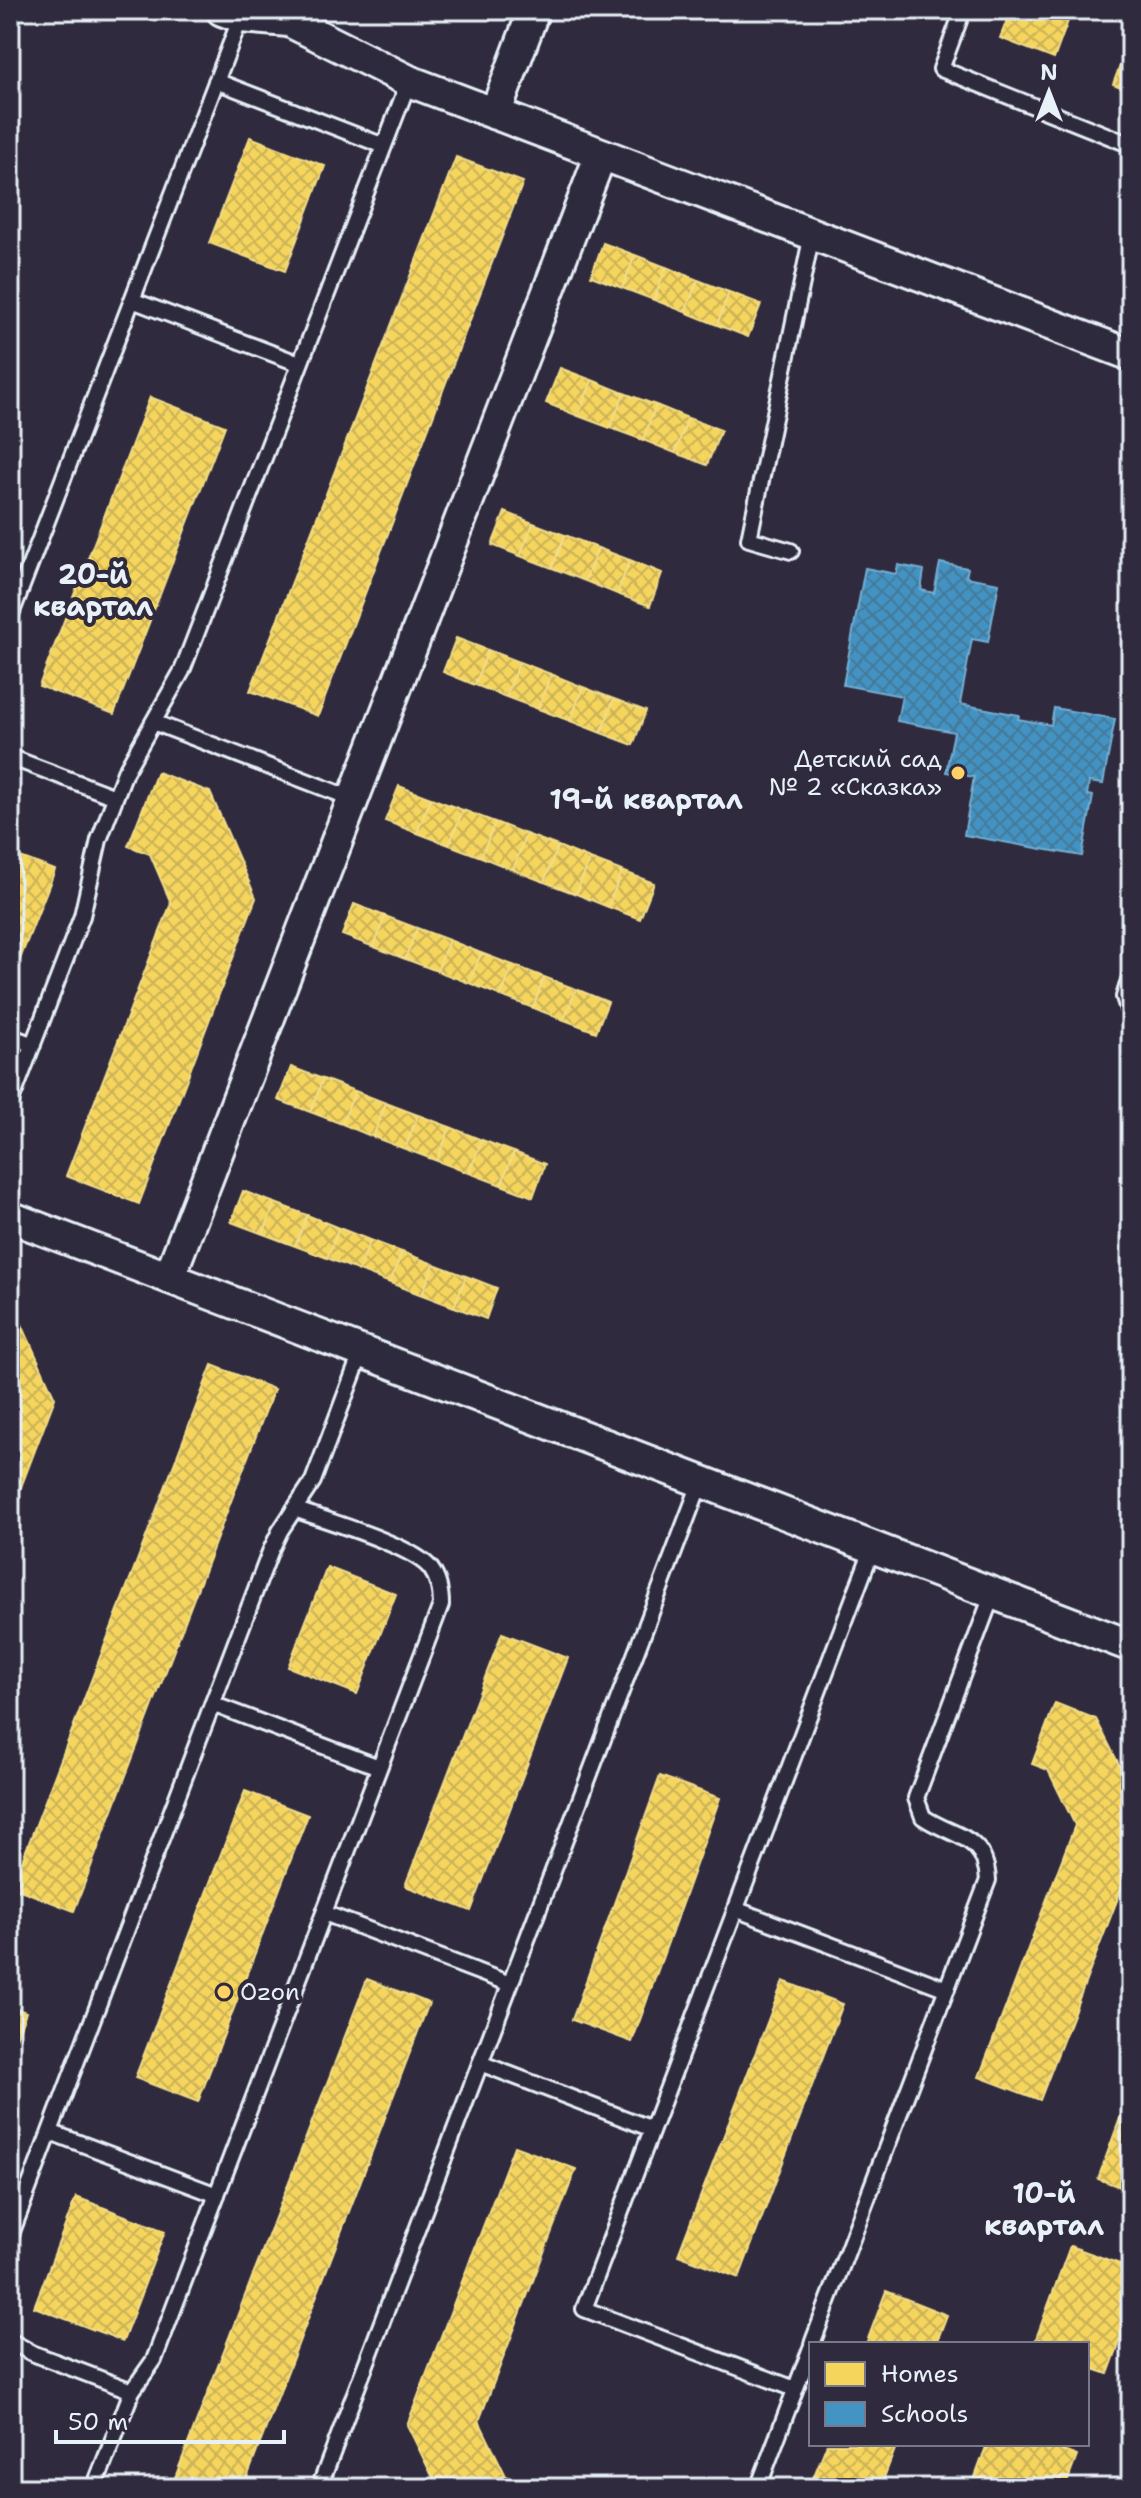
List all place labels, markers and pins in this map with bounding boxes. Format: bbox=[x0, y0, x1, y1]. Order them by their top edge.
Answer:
place label: Детский сад № 2 «Сказка» bbox=[768, 743, 942, 803]
marker: Детский сад № 2 «Сказка» bbox=[949, 764, 967, 782]
place label: Ozon bbox=[240, 1976, 300, 2008]
marker: Ozon bbox=[215, 1983, 233, 2001]

